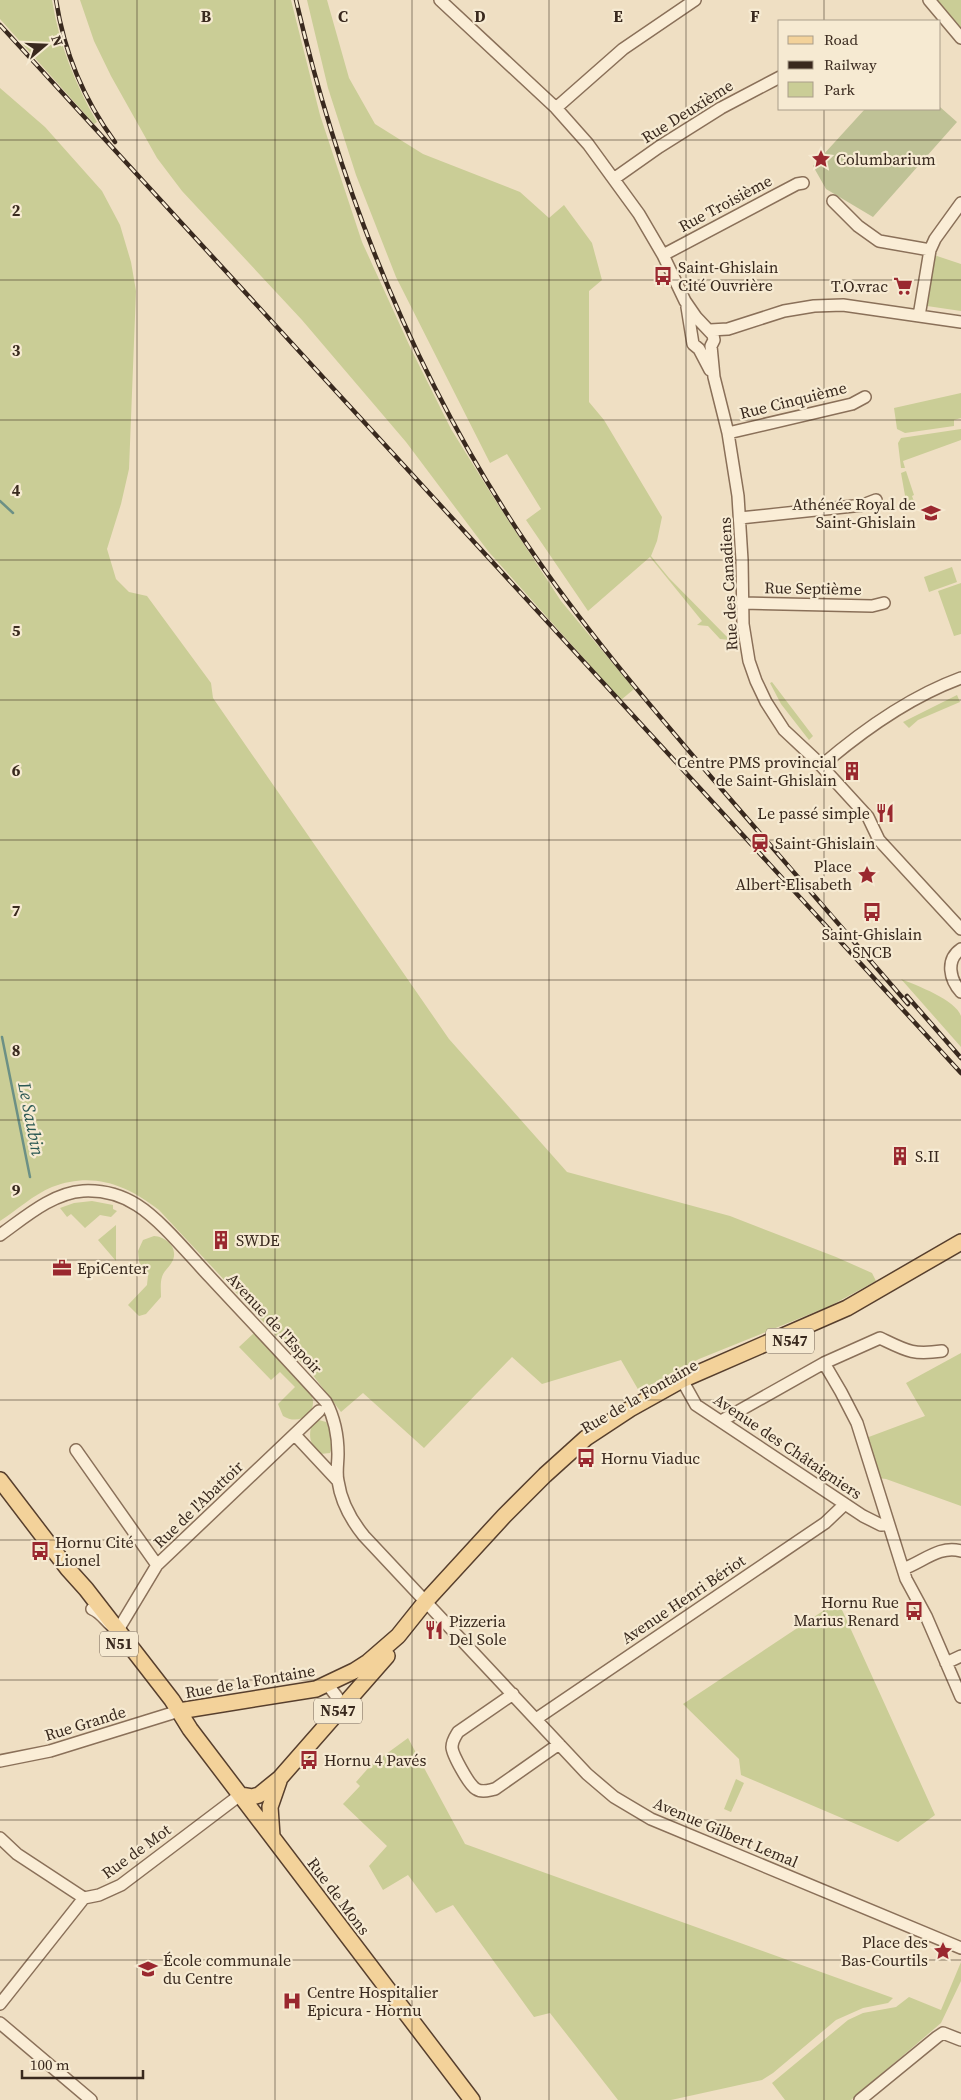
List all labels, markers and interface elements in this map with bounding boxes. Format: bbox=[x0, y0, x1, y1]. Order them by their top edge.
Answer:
text: B bbox=[201, 5, 212, 27]
text: C bbox=[338, 5, 348, 27]
text: D bbox=[474, 5, 486, 27]
text: E bbox=[613, 5, 623, 27]
text: F bbox=[750, 5, 760, 27]
north arrow bbox=[20, 20, 70, 70]
legend bbox=[778, 20, 941, 110]
text: Road bbox=[824, 29, 858, 50]
text: N bbox=[46, 33, 68, 49]
text: Railway bbox=[824, 54, 877, 75]
street label: Rue Deuxième bbox=[637, 74, 737, 148]
text: Park bbox=[824, 79, 856, 100]
place icon: Columbarium bbox=[810, 148, 832, 170]
place label: Columbarium bbox=[836, 148, 936, 170]
street label: Rue Troisième bbox=[674, 169, 776, 237]
text: 2 bbox=[12, 199, 21, 221]
place label: Saint-Ghislain Cité Ouvrière bbox=[678, 256, 779, 296]
bus stop icon: Saint-Ghislain Cité Ouvrière bbox=[652, 265, 674, 287]
place label: T.O.vrac bbox=[831, 275, 888, 297]
supermarket icon: T.O.vrac bbox=[892, 275, 914, 297]
text: 3 bbox=[12, 339, 21, 361]
street label: Rue Cinquième bbox=[737, 376, 849, 424]
text: 4 bbox=[12, 479, 21, 501]
place label: Athénée Royal de Saint-Ghislain bbox=[792, 493, 916, 533]
school or university icon: Athénée Royal de Saint-Ghislain bbox=[920, 502, 942, 524]
street label: Rue des Canadiens bbox=[714, 517, 742, 651]
street label: Rue Septième bbox=[764, 576, 862, 600]
text: 5 bbox=[12, 619, 21, 641]
place label: Centre PMS provincial de Saint-Ghislain bbox=[677, 751, 837, 791]
text: 6 bbox=[12, 759, 21, 781]
building icon: Centre PMS provincial de Saint-Ghislain bbox=[841, 760, 863, 782]
place label: Le passé simple bbox=[757, 802, 870, 824]
restaurant icon: Le passé simple bbox=[874, 802, 896, 824]
station icon: Saint-Ghislain bbox=[749, 832, 771, 854]
place label: Saint-Ghislain bbox=[775, 832, 876, 854]
place label: Place Albert-Elisabeth bbox=[735, 855, 852, 895]
place icon: Place Albert-Elisabeth bbox=[856, 864, 878, 886]
text: 7 bbox=[12, 899, 21, 921]
bus stop icon: Saint-Ghislain SNCB bbox=[861, 901, 883, 923]
place label: Saint-Ghislain SNCB bbox=[822, 923, 922, 963]
text: 8 bbox=[12, 1039, 20, 1061]
water label: Le Saubin bbox=[12, 1079, 51, 1158]
building icon: S.II bbox=[889, 1145, 911, 1167]
place label: S.II bbox=[915, 1145, 940, 1167]
text: 9 bbox=[12, 1179, 21, 1201]
building icon: SWDE bbox=[210, 1229, 232, 1251]
place label: SWDE bbox=[236, 1229, 280, 1251]
office icon: EpiCenter bbox=[51, 1257, 73, 1279]
place label: EpiCenter bbox=[77, 1257, 149, 1279]
street label: Avenue de l'Espoir bbox=[222, 1268, 328, 1378]
road number: N547 bbox=[766, 1328, 814, 1354]
street label: Rue de la Fontaine bbox=[576, 1354, 702, 1438]
street label: Avenue des Châtaigniers bbox=[709, 1388, 867, 1504]
bus stop icon: Hornu Viaduc bbox=[575, 1447, 597, 1469]
place label: Hornu Viaduc bbox=[601, 1447, 700, 1469]
street label: Rue de l'Abattoir bbox=[148, 1455, 248, 1553]
place label: Hornu Cité Lionel bbox=[55, 1531, 134, 1571]
bus stop icon: Hornu Cité Lionel bbox=[29, 1540, 51, 1562]
street label: Avenue Henri Bériot bbox=[617, 1549, 750, 1649]
place label: Hornu Rue Marius Renard bbox=[793, 1591, 899, 1631]
bus stop icon: Hornu Rue Marius Renard bbox=[903, 1600, 925, 1622]
place label: Pizzeria Del Sole bbox=[449, 1610, 507, 1650]
restaurant icon: Pizzeria Del Sole bbox=[423, 1619, 445, 1641]
road number: N51 bbox=[100, 1632, 138, 1656]
street label: Rue de la Fontaine bbox=[183, 1659, 317, 1703]
road number: N547 bbox=[314, 1698, 362, 1724]
street label: Rue Grande bbox=[42, 1700, 128, 1746]
bus stop icon: Hornu 4 Pavés bbox=[298, 1749, 320, 1771]
place label: Hornu 4 Pavés bbox=[324, 1749, 426, 1771]
street label: Avenue Gilbert Lemal bbox=[650, 1792, 802, 1873]
street label: Rue de Mot bbox=[97, 1818, 176, 1883]
street label: Rue de Mons bbox=[303, 1853, 375, 1939]
place label: Place des Bas-Courtils bbox=[841, 1931, 928, 1971]
place icon: Place des Bas-Courtils bbox=[932, 1940, 954, 1962]
place label: École communale du Centre bbox=[163, 1949, 291, 1989]
school or university icon: École communale du Centre bbox=[137, 1958, 159, 1980]
place label: Centre Hospitalier Epicura - Hornu bbox=[307, 1981, 439, 2021]
hospital icon: Centre Hospitalier Epicura - Hornu bbox=[281, 1990, 303, 2012]
scale bar bbox=[22, 2048, 144, 2080]
text: 100 m bbox=[30, 2054, 70, 2075]

